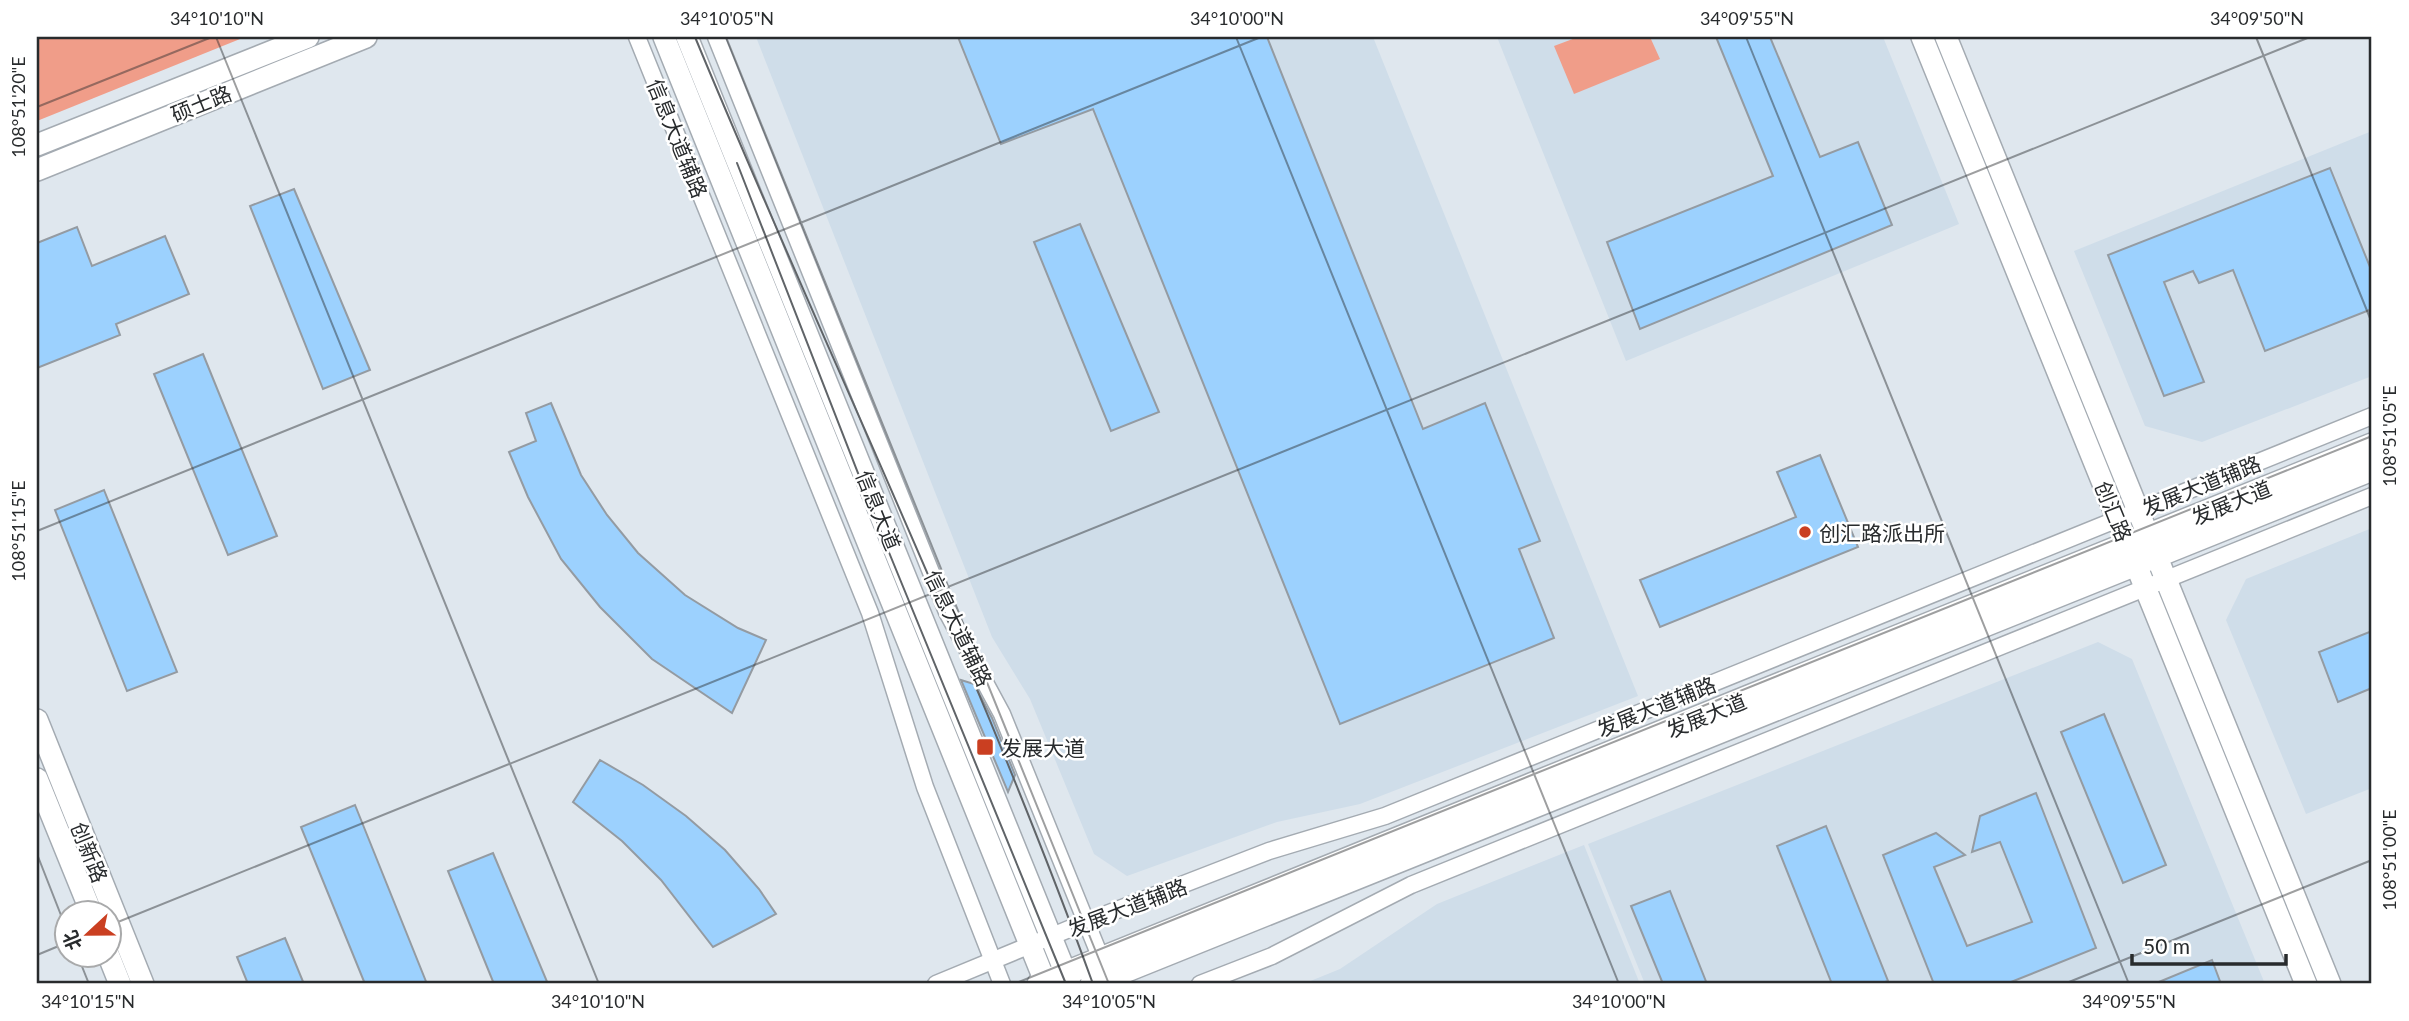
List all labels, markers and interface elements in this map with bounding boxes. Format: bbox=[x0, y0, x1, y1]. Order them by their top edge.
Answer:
text: 34°10'10"N bbox=[170, 7, 264, 29]
text: 34°10'05"N bbox=[680, 7, 774, 29]
text: 34°10'00"N bbox=[1190, 7, 1284, 29]
text: 34°09'55"N bbox=[1700, 7, 1794, 29]
text: 34°09'50"N bbox=[2210, 7, 2304, 29]
text: 108°51'20"E bbox=[7, 56, 29, 158]
street label: 信息大道辅路 bbox=[643, 75, 713, 201]
street label: 硕士路 bbox=[167, 80, 235, 126]
text: 108°51'05"E bbox=[2378, 385, 2400, 487]
street label: 发展大道辅路 bbox=[2138, 450, 2264, 520]
street label: 信息大道 bbox=[852, 466, 906, 554]
street label: 发展大道 bbox=[2187, 475, 2275, 529]
street label: 创汇路 bbox=[2091, 477, 2137, 545]
text: 108°51'15"E bbox=[7, 480, 29, 582]
place label: 创汇路派出所 bbox=[1819, 520, 1945, 545]
marker: 创汇路派出所 bbox=[1797, 524, 1813, 540]
street label: 信息大道辅路 bbox=[920, 566, 998, 690]
street label: 发展大道辅路 bbox=[1593, 671, 1719, 741]
street label: 发展大道 bbox=[1662, 688, 1750, 742]
place label: 发展大道 bbox=[1001, 735, 1085, 760]
marker: 发展大道 bbox=[975, 737, 995, 757]
text: 108°51'00"E bbox=[2378, 809, 2400, 911]
street label: 创新路 bbox=[67, 818, 113, 886]
street label: 发展大道辅路 bbox=[1064, 873, 1190, 941]
north arrow bbox=[52, 898, 122, 968]
scale bar bbox=[2132, 923, 2286, 967]
text: 北 bbox=[58, 927, 86, 954]
text: 50 m bbox=[2143, 933, 2190, 958]
text: 34°10'15"N bbox=[41, 990, 135, 1012]
text: 34°10'10"N bbox=[551, 990, 645, 1012]
text: 34°10'05"N bbox=[1062, 990, 1156, 1012]
text: 34°10'00"N bbox=[1572, 990, 1666, 1012]
text: 34°09'55"N bbox=[2082, 990, 2176, 1012]

